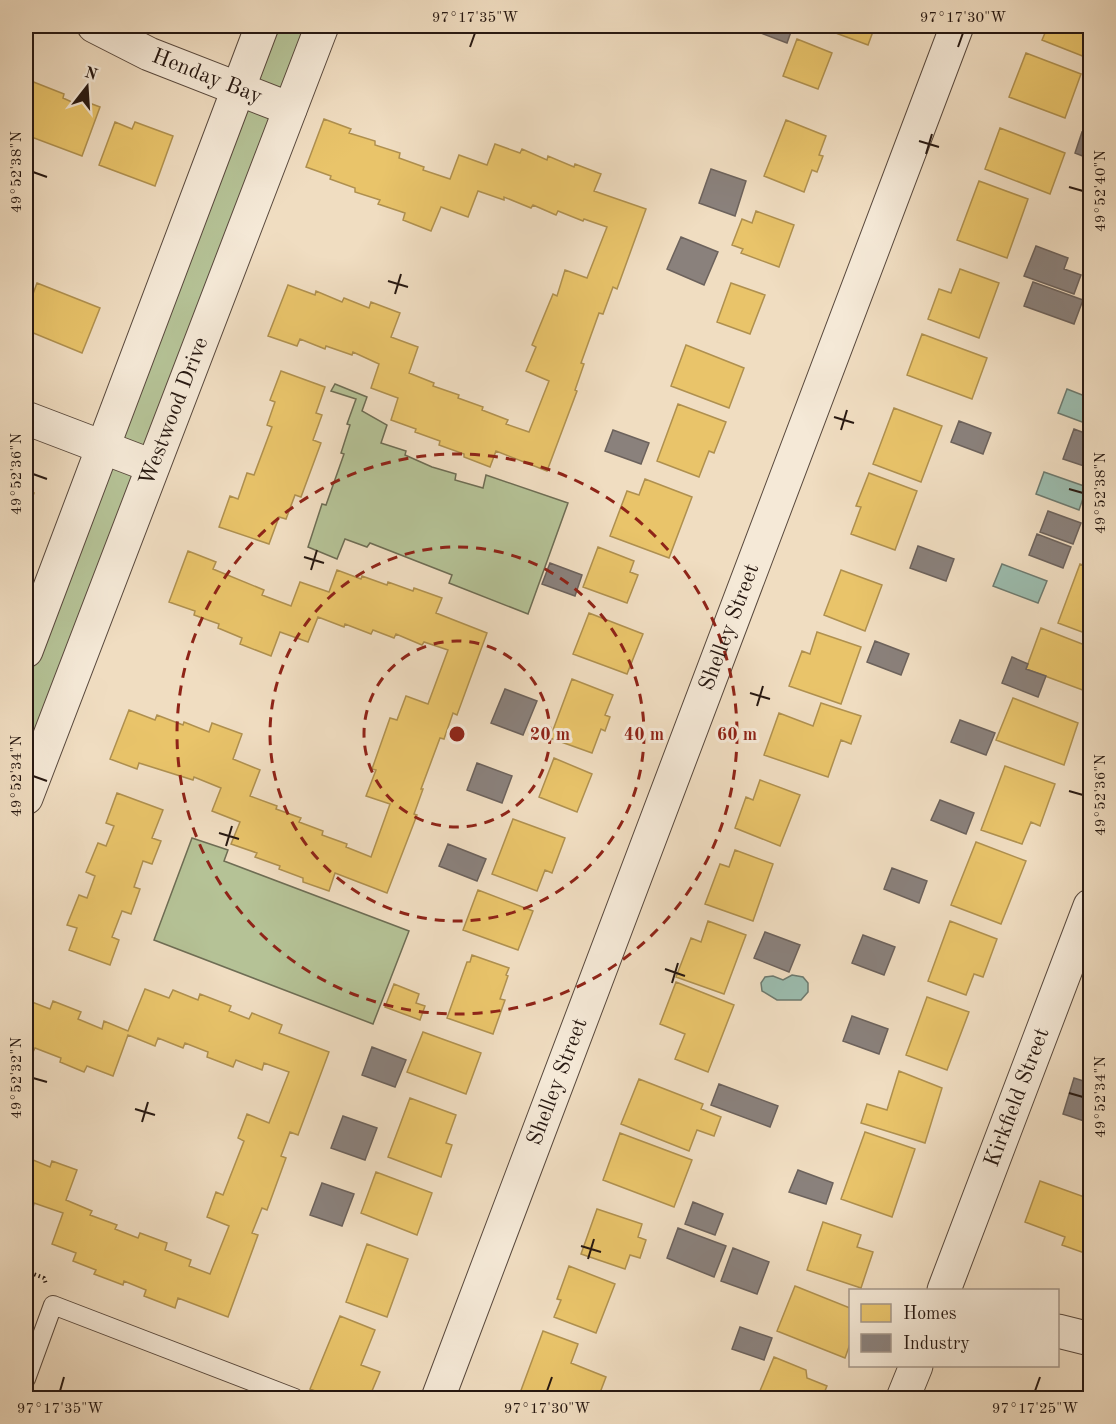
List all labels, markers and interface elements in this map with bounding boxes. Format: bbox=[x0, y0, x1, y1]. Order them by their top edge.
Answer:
text: 97°17'35"W bbox=[432, 11, 518, 26]
text: 97°17'30"W bbox=[920, 11, 1006, 26]
street label: Henday Bay bbox=[149, 45, 266, 108]
north arrow bbox=[57, 57, 117, 117]
text: N bbox=[83, 65, 100, 84]
text: 49°52'38"N bbox=[10, 131, 25, 213]
text: 49°52'40"N bbox=[1094, 150, 1109, 232]
street label: Westwood Drive bbox=[136, 334, 213, 489]
text: 49°52'36"N bbox=[10, 433, 25, 515]
text: 49°52'38"N bbox=[1094, 452, 1109, 534]
street label: Shelley Street bbox=[696, 561, 764, 694]
centre of rings bbox=[447, 724, 467, 744]
text: 20 m bbox=[530, 726, 570, 744]
text: 40 m bbox=[624, 726, 664, 744]
text: 60 m bbox=[717, 726, 757, 744]
text: 49°52'34"N bbox=[10, 735, 25, 817]
text: 49°52'36"N bbox=[1094, 754, 1109, 836]
street label: Shelley Street bbox=[524, 1015, 592, 1148]
street label: Kirkfield Street bbox=[981, 1025, 1054, 1170]
text: 49°52'32"N bbox=[10, 1037, 25, 1119]
text: 49°52'34"N bbox=[1094, 1056, 1109, 1138]
legend bbox=[849, 1289, 1059, 1367]
text: Homes bbox=[903, 1305, 957, 1323]
text: Industry bbox=[903, 1335, 970, 1353]
text: 97°17'35"W bbox=[17, 1402, 103, 1417]
text: 97°17'30"W bbox=[504, 1402, 590, 1417]
text: 97°17'25"W bbox=[992, 1402, 1078, 1417]

